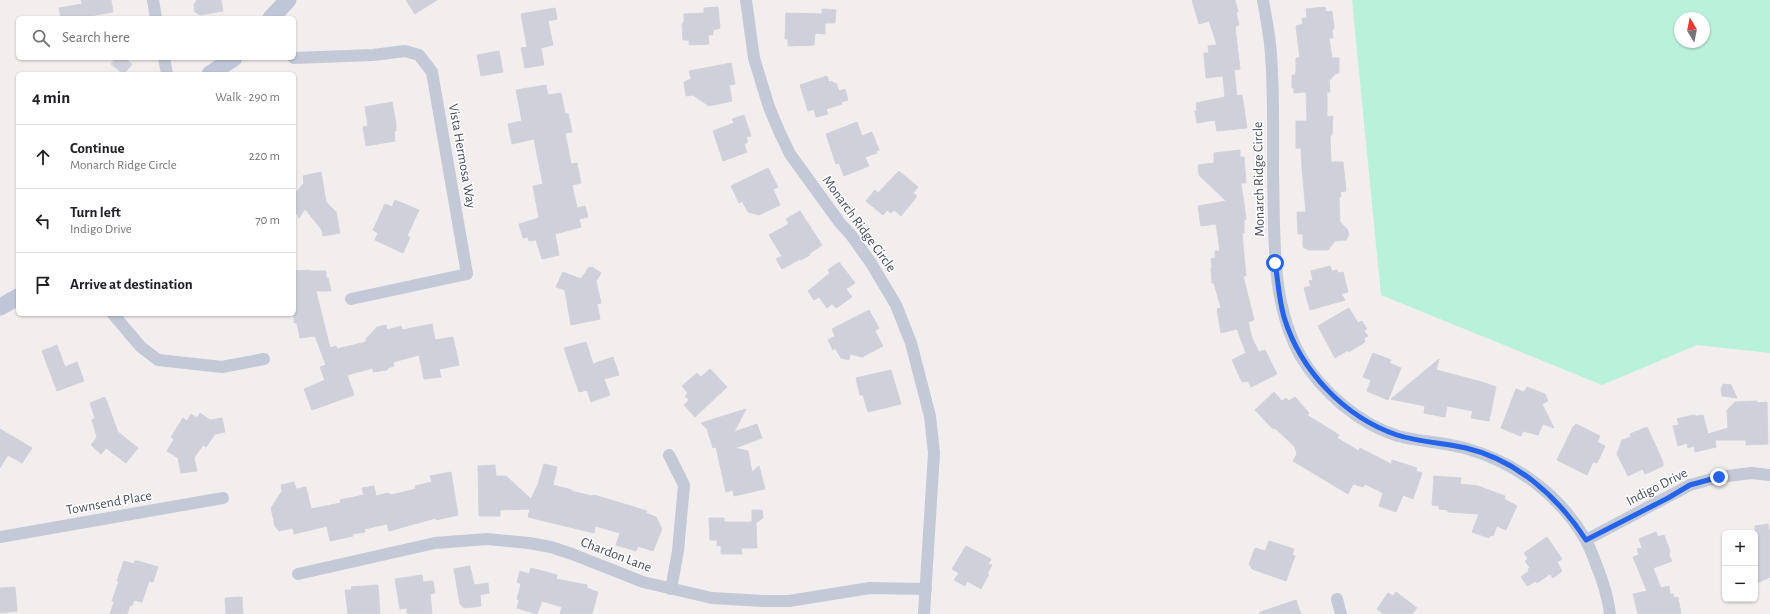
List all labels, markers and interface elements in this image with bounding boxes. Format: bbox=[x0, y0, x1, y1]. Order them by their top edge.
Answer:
north arrow bbox=[1674, 12, 1710, 48]
search box bbox=[16, 16, 296, 60]
icon: search bbox=[30, 27, 52, 49]
text: Search here bbox=[62, 30, 130, 45]
text: 4 min bbox=[32, 89, 70, 106]
text: Walk · 290 m bbox=[215, 91, 280, 104]
street label: Vista Hermosa Way bbox=[446, 103, 478, 209]
street label: Monarch Ridge Circle bbox=[1251, 121, 1267, 237]
text: Continue bbox=[70, 141, 125, 156]
icon: ahead bbox=[32, 146, 54, 168]
text: 220 m bbox=[249, 150, 280, 163]
text: Monarch Ridge Circle bbox=[70, 159, 177, 172]
street label: Monarch Ridge Circle bbox=[820, 173, 898, 275]
text: Turn left bbox=[70, 205, 121, 220]
icon: left bbox=[32, 210, 54, 232]
text: 70 m bbox=[255, 214, 280, 227]
text: Indigo Drive bbox=[70, 223, 132, 236]
route start bbox=[1266, 254, 1284, 272]
icon: arrive bbox=[32, 274, 54, 296]
text: Arrive at destination bbox=[70, 277, 193, 292]
street label: Indigo Drive bbox=[1624, 466, 1690, 508]
route end bbox=[1710, 468, 1728, 486]
street label: Townsend Place bbox=[65, 489, 153, 517]
map controls bbox=[1722, 530, 1758, 602]
button: + bbox=[1722, 530, 1758, 566]
street label: Chardon Lane bbox=[579, 535, 653, 575]
button: − bbox=[1722, 566, 1758, 602]

